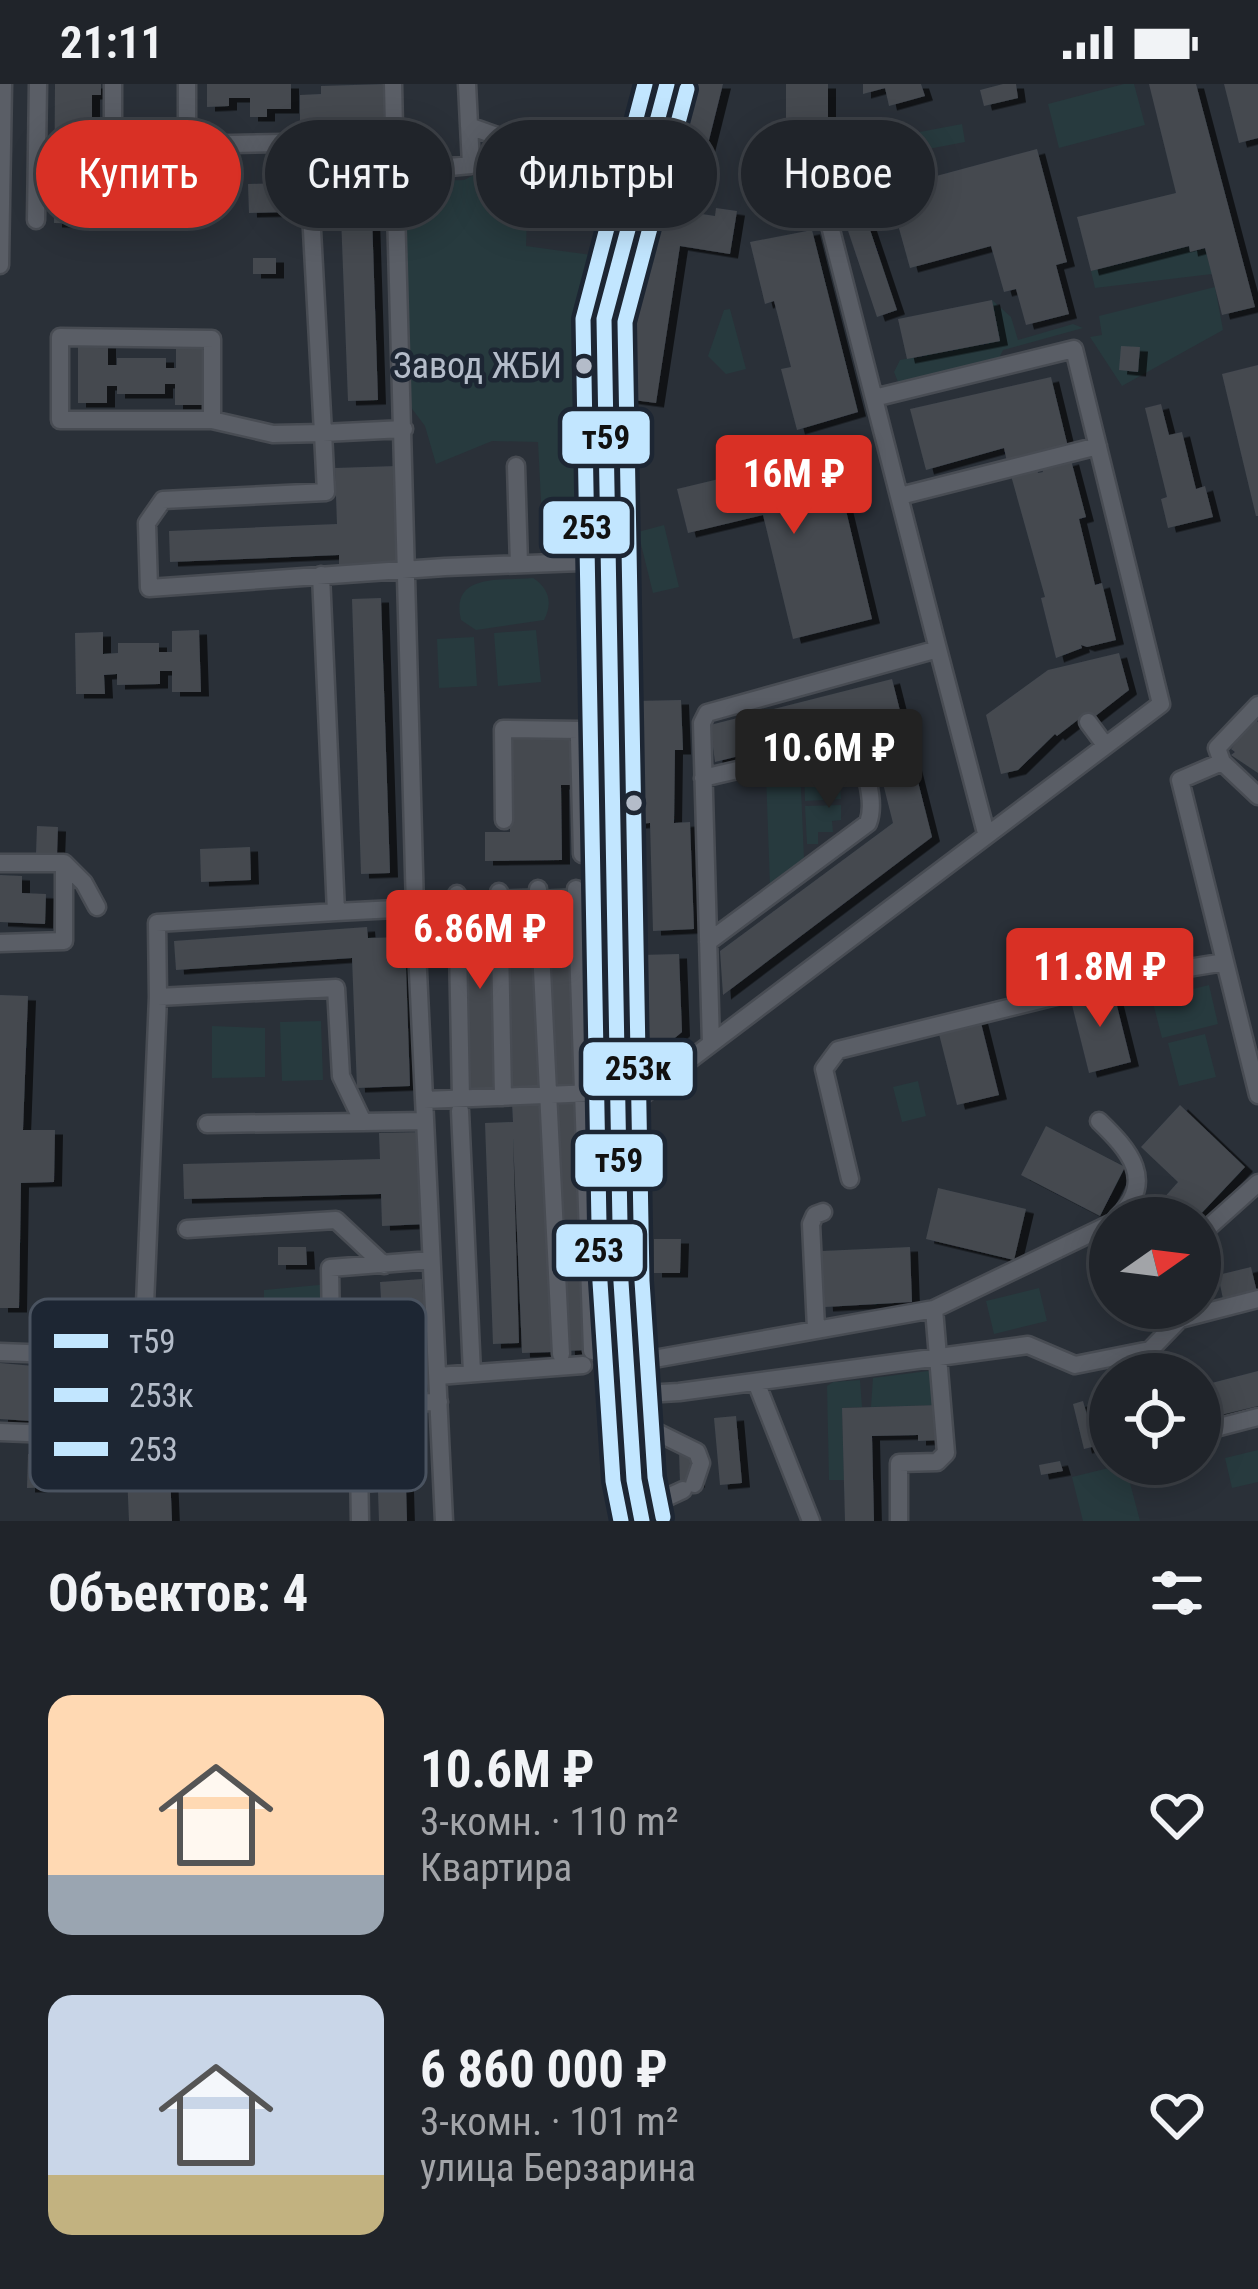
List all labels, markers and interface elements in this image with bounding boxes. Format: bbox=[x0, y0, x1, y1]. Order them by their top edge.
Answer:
text: 21:11 bbox=[60, 16, 163, 69]
chip: Купить bbox=[36, 120, 241, 228]
chip: Снять bbox=[265, 120, 452, 228]
chip: Фильтры bbox=[476, 120, 717, 228]
chip: Новое bbox=[741, 120, 935, 228]
place label: Завод ЖБИ bbox=[393, 345, 562, 387]
marker: Завод ЖБИ bbox=[573, 355, 595, 377]
line badge: т59 bbox=[560, 409, 652, 466]
text: т59 bbox=[582, 418, 630, 457]
pin: 16M ₽ bbox=[710, 435, 878, 537]
text: 16M ₽ bbox=[743, 451, 845, 497]
line badge: 253 bbox=[541, 499, 632, 556]
text: 253 bbox=[562, 508, 612, 547]
pin: 10.6M ₽ bbox=[718, 709, 940, 811]
text: 10.6M ₽ bbox=[762, 725, 896, 771]
unlabelled marker bbox=[623, 792, 645, 814]
pin: 6.86M ₽ bbox=[369, 890, 591, 992]
text: 6.86M ₽ bbox=[413, 906, 547, 952]
pin: 11.8M ₽ bbox=[989, 928, 1211, 1030]
text: 11.8M ₽ bbox=[1033, 944, 1167, 990]
line badge: 253к bbox=[581, 1040, 695, 1098]
text: 253к bbox=[605, 1049, 672, 1088]
line badge: т59 bbox=[573, 1132, 665, 1189]
text: т59 bbox=[595, 1141, 643, 1180]
north arrow bbox=[1089, 1197, 1221, 1329]
map controls bbox=[1089, 1197, 1221, 1485]
line badge: 253 bbox=[554, 1222, 645, 1279]
text: 253 bbox=[574, 1231, 624, 1270]
legend bbox=[30, 1299, 426, 1491]
text: т59 bbox=[129, 1322, 176, 1361]
button: locate bbox=[1089, 1353, 1221, 1485]
text: 253к bbox=[129, 1376, 194, 1415]
text: 253 bbox=[129, 1430, 178, 1469]
icon: filters bbox=[1144, 1560, 1210, 1626]
text: Объектов: 4 bbox=[48, 1564, 308, 1623]
text: 10.6M ₽ bbox=[420, 1740, 595, 1799]
icon: home bbox=[144, 1743, 288, 1887]
icon: heart bbox=[1144, 1782, 1210, 1848]
text: 3-комн. · 110 m² bbox=[420, 1799, 679, 1845]
text: Квартира bbox=[420, 1845, 572, 1891]
text: 6 860 000 ₽ bbox=[420, 2040, 668, 2099]
icon: home bbox=[144, 2043, 288, 2187]
icon: heart bbox=[1144, 2082, 1210, 2148]
text: 3-комн. · 101 m² bbox=[420, 2099, 679, 2145]
text: улица Берзарина bbox=[420, 2145, 696, 2191]

